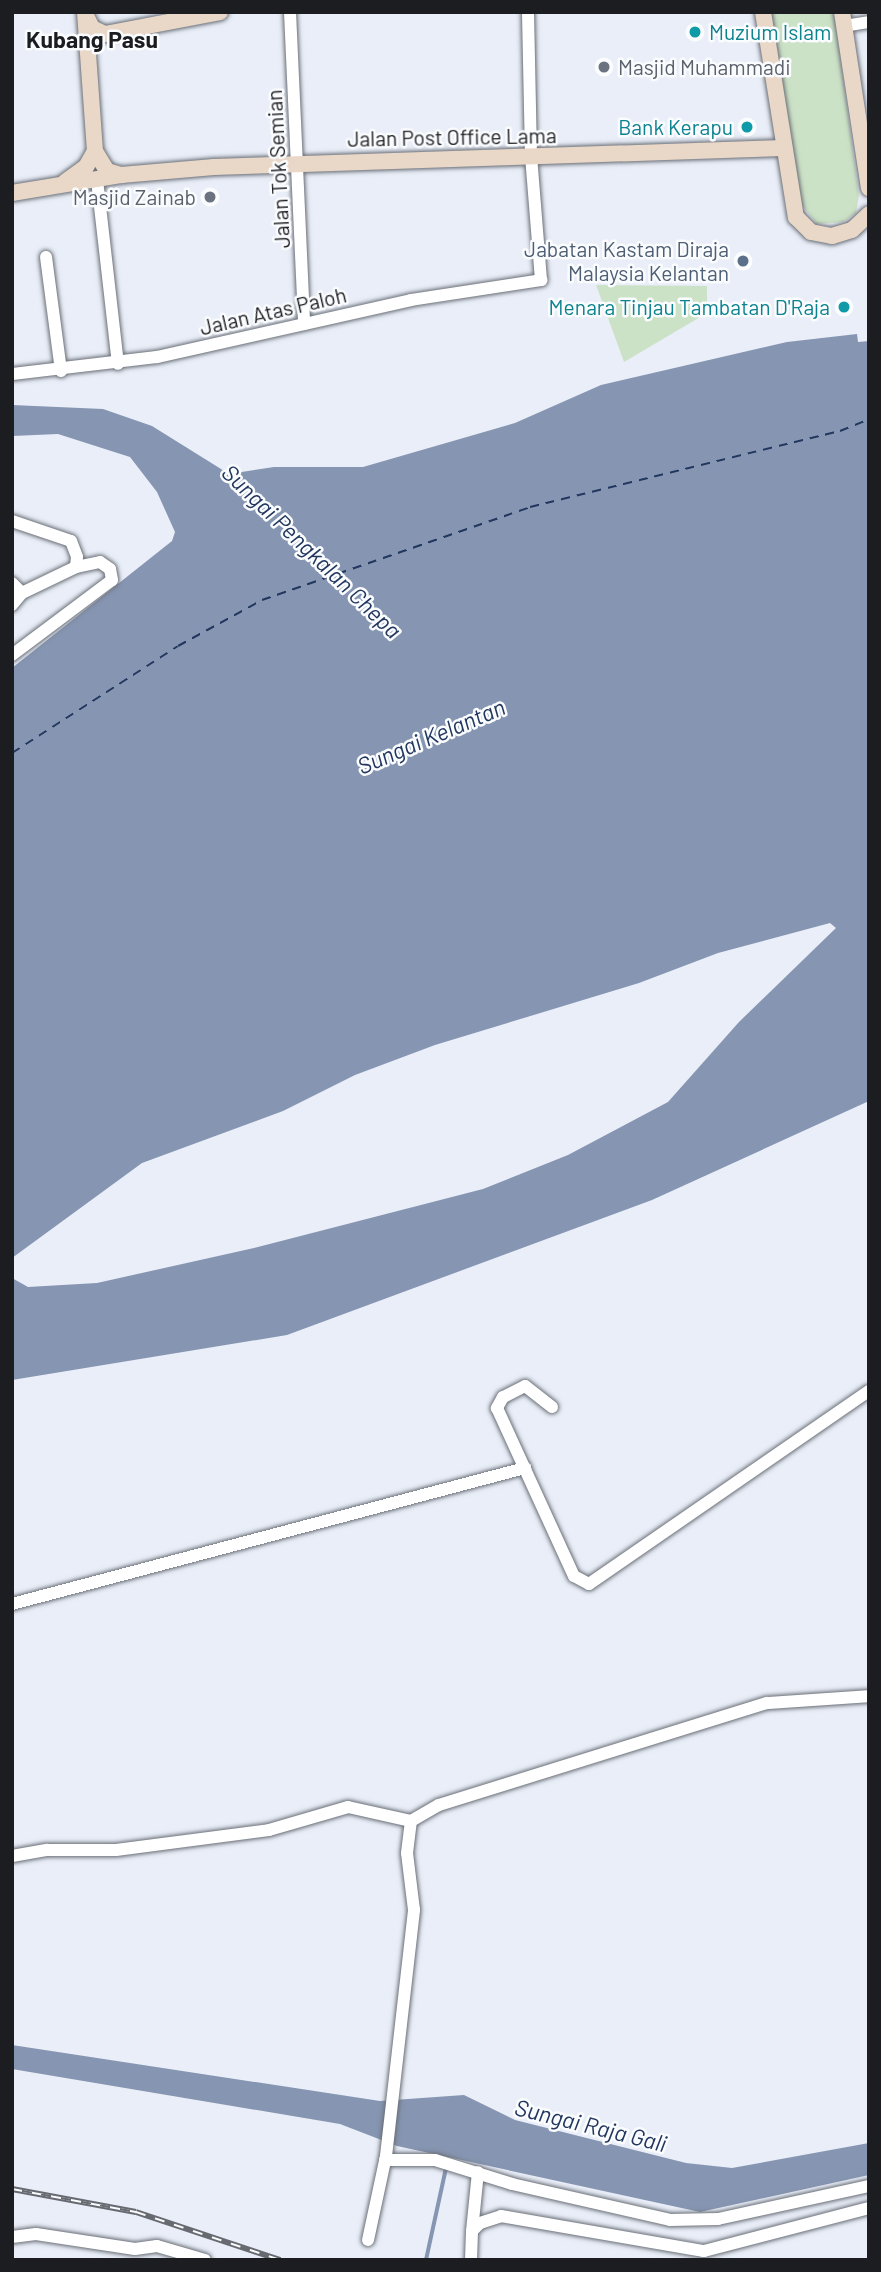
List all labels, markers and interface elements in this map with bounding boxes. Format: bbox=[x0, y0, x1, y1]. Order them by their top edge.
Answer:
place label: Muzium Islam bbox=[709, 19, 831, 45]
marker: Muzium Islam bbox=[687, 24, 703, 40]
district label: Kubang Pasu bbox=[26, 25, 158, 53]
place label: Masjid Muhammadi bbox=[618, 54, 791, 80]
marker: Masjid Muhammadi bbox=[596, 59, 612, 75]
street label: Jalan Tok Semian bbox=[261, 89, 295, 249]
place label: Bank Kerapu bbox=[618, 114, 733, 140]
marker: Bank Kerapu bbox=[739, 119, 755, 135]
street label: Jalan Post Office Lama bbox=[347, 123, 557, 151]
place label: Masjid Zainab bbox=[73, 184, 196, 210]
marker: Masjid Zainab bbox=[202, 189, 218, 205]
place label: Jabatan Kastam Diraja Malaysia Kelantan bbox=[524, 236, 729, 286]
marker: Jabatan Kastam Diraja Malaysia Kelantan bbox=[735, 253, 751, 269]
street label: Jalan Atas Paloh bbox=[197, 282, 349, 340]
place label: Menara Tinjau Tambatan D'Raja bbox=[549, 294, 830, 320]
marker: Menara Tinjau Tambatan D'Raja bbox=[836, 299, 852, 315]
water label: Sungai Pengkalan Chepa bbox=[217, 458, 407, 644]
water label: Sungai Kelantan bbox=[353, 692, 509, 780]
water label: Sungai Raja Gali bbox=[512, 2093, 670, 2157]

